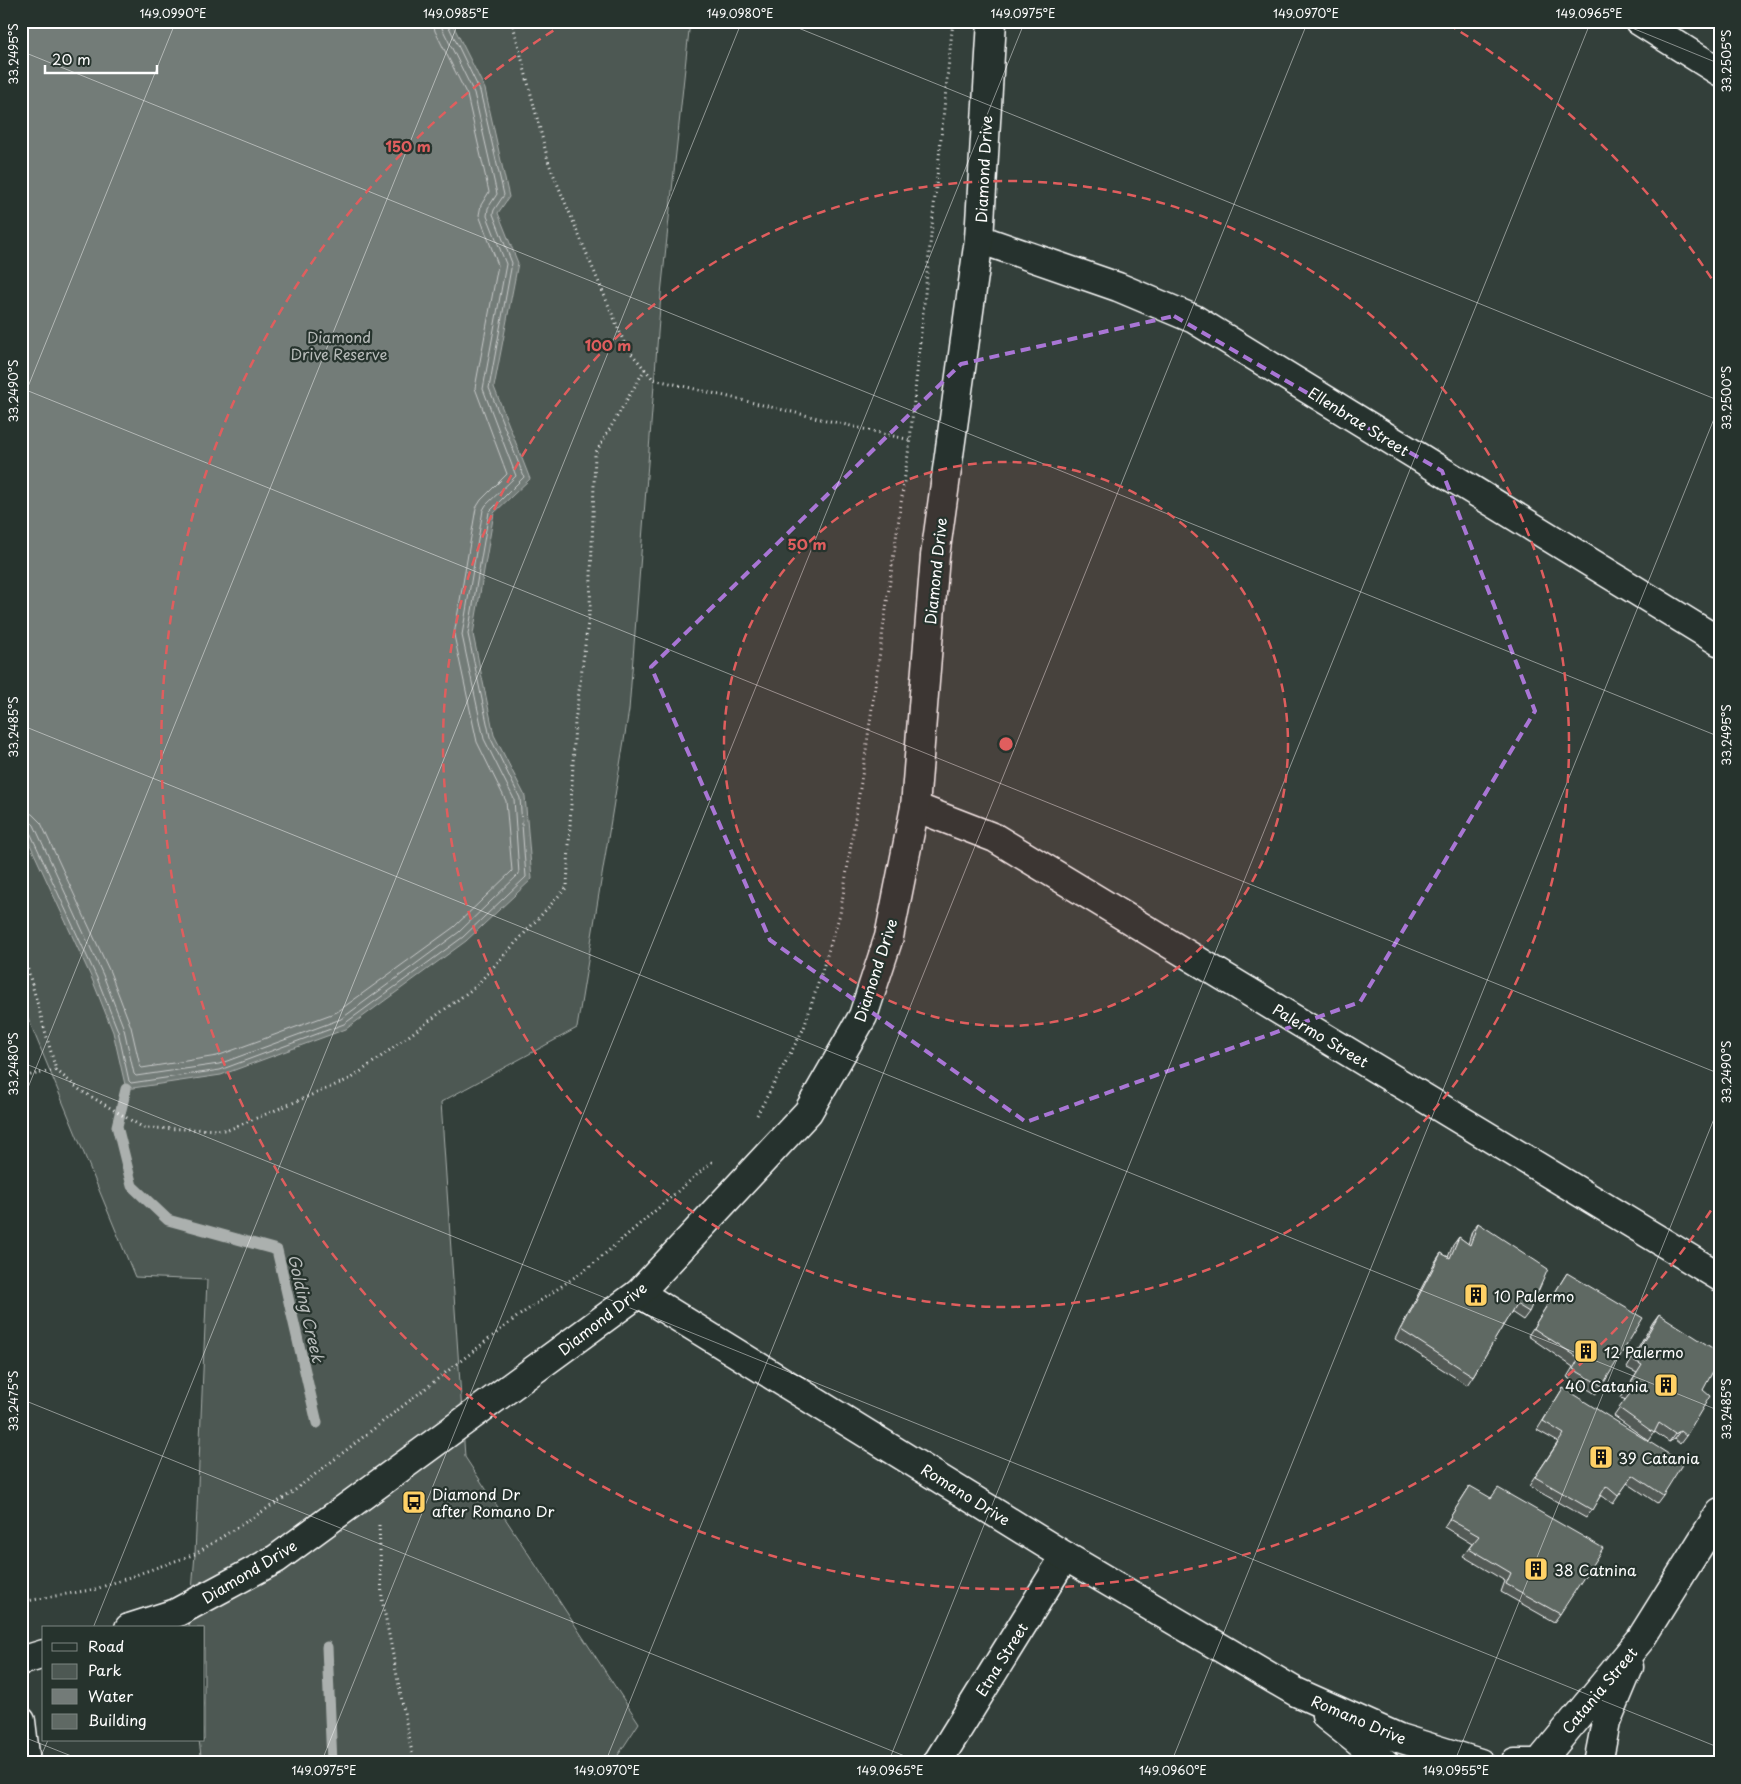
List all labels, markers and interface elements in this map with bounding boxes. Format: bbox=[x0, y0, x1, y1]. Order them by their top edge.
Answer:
text: 149.0990°E bbox=[139, 4, 207, 22]
text: 149.0985°E bbox=[423, 4, 489, 22]
text: 149.0980°E bbox=[706, 4, 774, 22]
text: 149.0975°E bbox=[990, 4, 1056, 22]
text: 149.0970°E bbox=[1273, 4, 1339, 22]
text: 149.0965°E bbox=[1556, 4, 1622, 22]
text: 33.2495°S bbox=[4, 23, 22, 85]
text: 33.2505°S bbox=[1717, 29, 1735, 93]
scale bar bbox=[45, 42, 158, 74]
text: 20 m bbox=[52, 47, 91, 70]
street label: Diamond Drive bbox=[969, 115, 997, 223]
text: 150 m bbox=[385, 134, 431, 157]
park label: Diamond Drive Reserve bbox=[291, 325, 387, 365]
text: 100 m bbox=[585, 333, 631, 356]
text: 33.2490°S bbox=[4, 360, 22, 422]
text: 33.2500°S bbox=[1717, 366, 1735, 430]
street label: Ellenbrae Street bbox=[1304, 381, 1414, 461]
street label: Diamond Drive bbox=[918, 516, 952, 626]
text: 50 m bbox=[788, 532, 826, 555]
text: 33.2485°S bbox=[4, 696, 22, 758]
text: 33.2495°S bbox=[1717, 704, 1735, 766]
centre of rings bbox=[997, 735, 1015, 753]
street label: Diamond Drive bbox=[847, 915, 903, 1025]
street label: Palermo Street bbox=[1269, 997, 1373, 1073]
text: 33.2480°S bbox=[4, 1032, 22, 1096]
text: 33.2490°S bbox=[1717, 1041, 1735, 1103]
water label: Golding Creek bbox=[283, 1251, 331, 1366]
street label: Diamond Drive bbox=[553, 1276, 651, 1360]
building icon: 10 Palermo bbox=[1463, 1282, 1489, 1308]
place label: 10 Palermo bbox=[1494, 1284, 1574, 1307]
building icon: 12 Palermo bbox=[1573, 1338, 1599, 1364]
place label: 12 Palermo bbox=[1604, 1340, 1684, 1363]
text: 33.2475°S bbox=[4, 1370, 22, 1432]
building icon: 40 Catania bbox=[1653, 1372, 1679, 1398]
place label: 40 Catania bbox=[1565, 1374, 1649, 1397]
text: 33.2485°S bbox=[1717, 1378, 1735, 1440]
building icon: 39 Catania bbox=[1588, 1444, 1614, 1470]
place label: 39 Catania bbox=[1618, 1446, 1700, 1469]
street label: Romano Drive bbox=[917, 1457, 1015, 1531]
place label: Diamond Dr after Romano Dr bbox=[432, 1482, 554, 1522]
bus stop icon: Diamond Dr after Romano Dr bbox=[401, 1489, 427, 1515]
street label: Diamond Drive bbox=[197, 1533, 301, 1609]
building icon: 38 Catnina bbox=[1523, 1556, 1549, 1582]
place label: 38 Catnina bbox=[1554, 1558, 1637, 1581]
street label: Etna Street bbox=[969, 1618, 1033, 1700]
legend bbox=[42, 1626, 205, 1742]
text: Road bbox=[88, 1634, 124, 1657]
street label: Catania Street bbox=[1556, 1641, 1642, 1739]
text: Park bbox=[88, 1658, 122, 1681]
text: Water bbox=[88, 1684, 133, 1707]
street label: Romano Drive bbox=[1308, 1689, 1410, 1749]
text: Building bbox=[88, 1708, 147, 1731]
text: 149.0975°E bbox=[291, 1761, 357, 1779]
text: 149.0970°E bbox=[574, 1761, 640, 1779]
text: 149.0965°E bbox=[857, 1761, 923, 1779]
text: 149.0960°E bbox=[1139, 1761, 1207, 1779]
text: 149.0955°E bbox=[1423, 1761, 1489, 1779]

